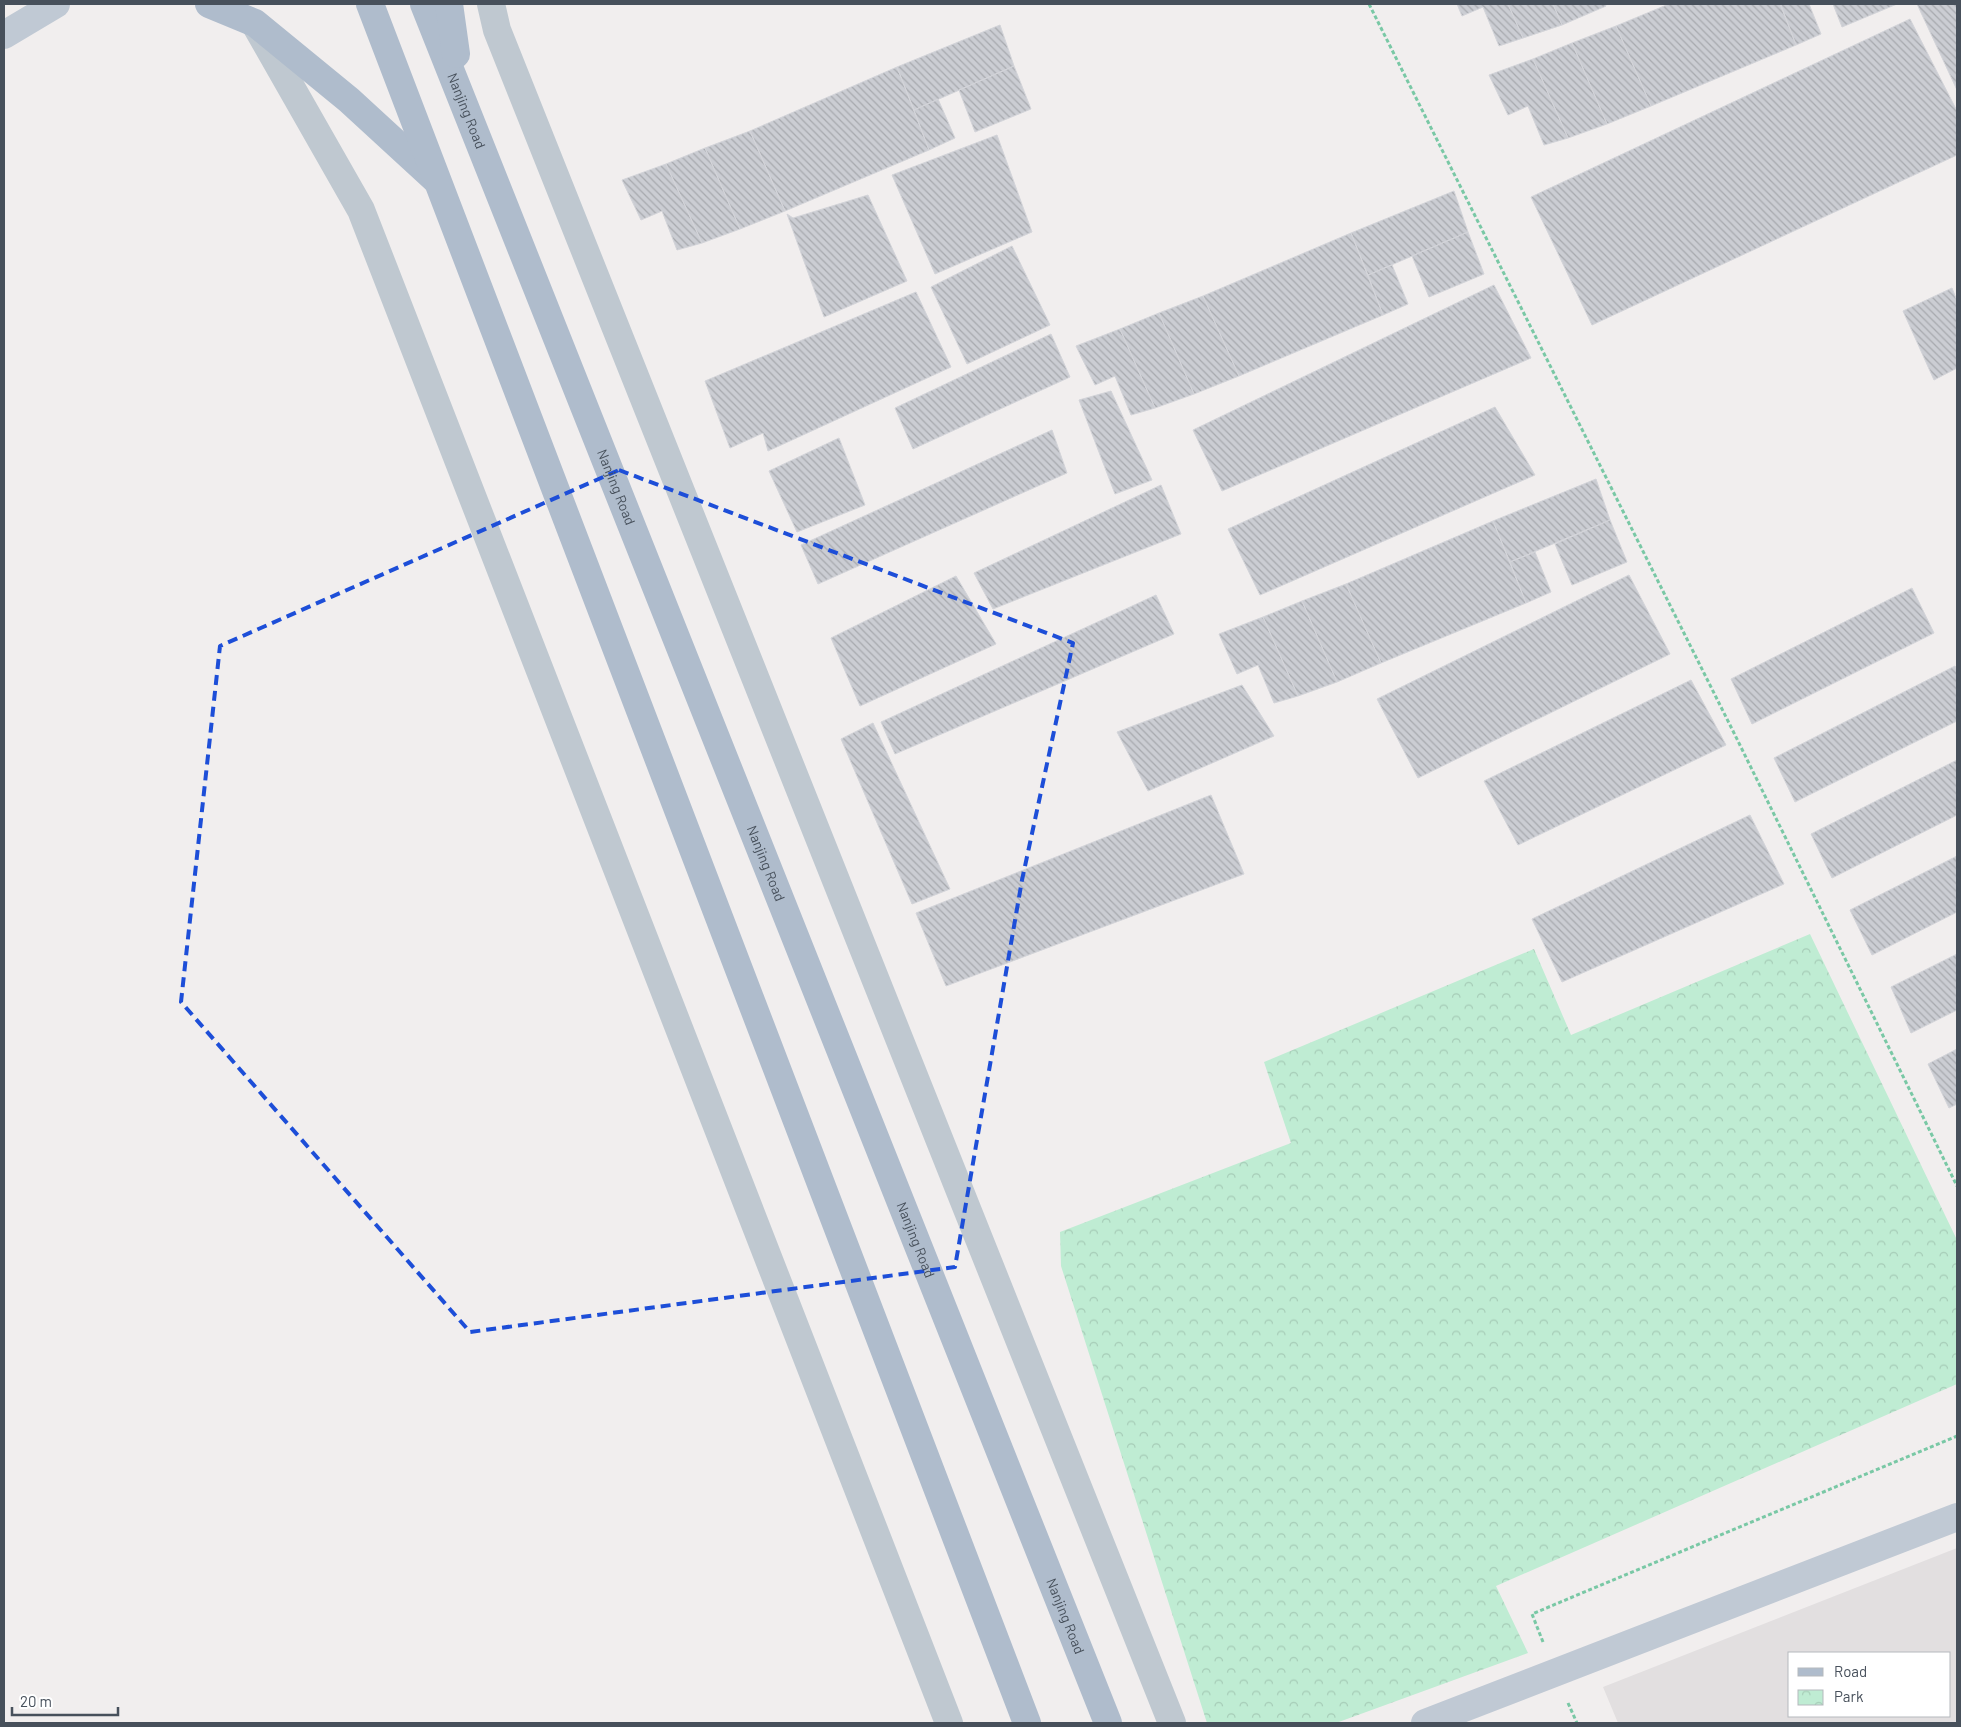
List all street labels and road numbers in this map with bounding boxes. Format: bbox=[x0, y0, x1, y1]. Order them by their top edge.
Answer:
street label: Nanjing Road bbox=[444, 70, 490, 151]
street label: Nanjing Road bbox=[594, 447, 639, 527]
street label: Nanjing Road bbox=[744, 823, 789, 904]
street label: Nanjing Road bbox=[893, 1199, 939, 1280]
street label: Nanjing Road bbox=[1043, 1576, 1089, 1656]

